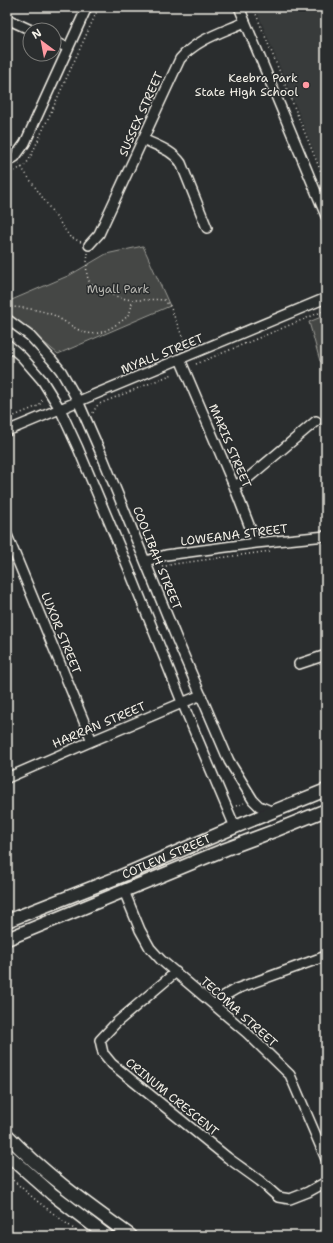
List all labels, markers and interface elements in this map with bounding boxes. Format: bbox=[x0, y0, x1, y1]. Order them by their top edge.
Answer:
north arrow bbox=[22, 22, 62, 62]
text: N bbox=[29, 25, 45, 43]
street label: SUSSEX STREET bbox=[115, 69, 167, 159]
place label: Keebra Park State High School bbox=[195, 70, 298, 100]
marker: Keebra Park State High School bbox=[301, 80, 311, 90]
park label: Myall Park bbox=[87, 281, 149, 297]
street label: MYALL STREET bbox=[118, 330, 206, 378]
street label: MARIS STREET bbox=[205, 401, 255, 491]
street label: COOLIBAH STREET bbox=[129, 504, 185, 613]
street label: LOWEANA STREET bbox=[179, 520, 289, 550]
street label: LUXOR STREET bbox=[37, 590, 85, 677]
street label: HARRAN STREET bbox=[50, 698, 149, 752]
street label: COTLEW STREET bbox=[120, 830, 214, 883]
street label: TECOMA STREET bbox=[197, 973, 281, 1051]
street label: CRINUM CRESCENT bbox=[122, 1055, 222, 1140]

